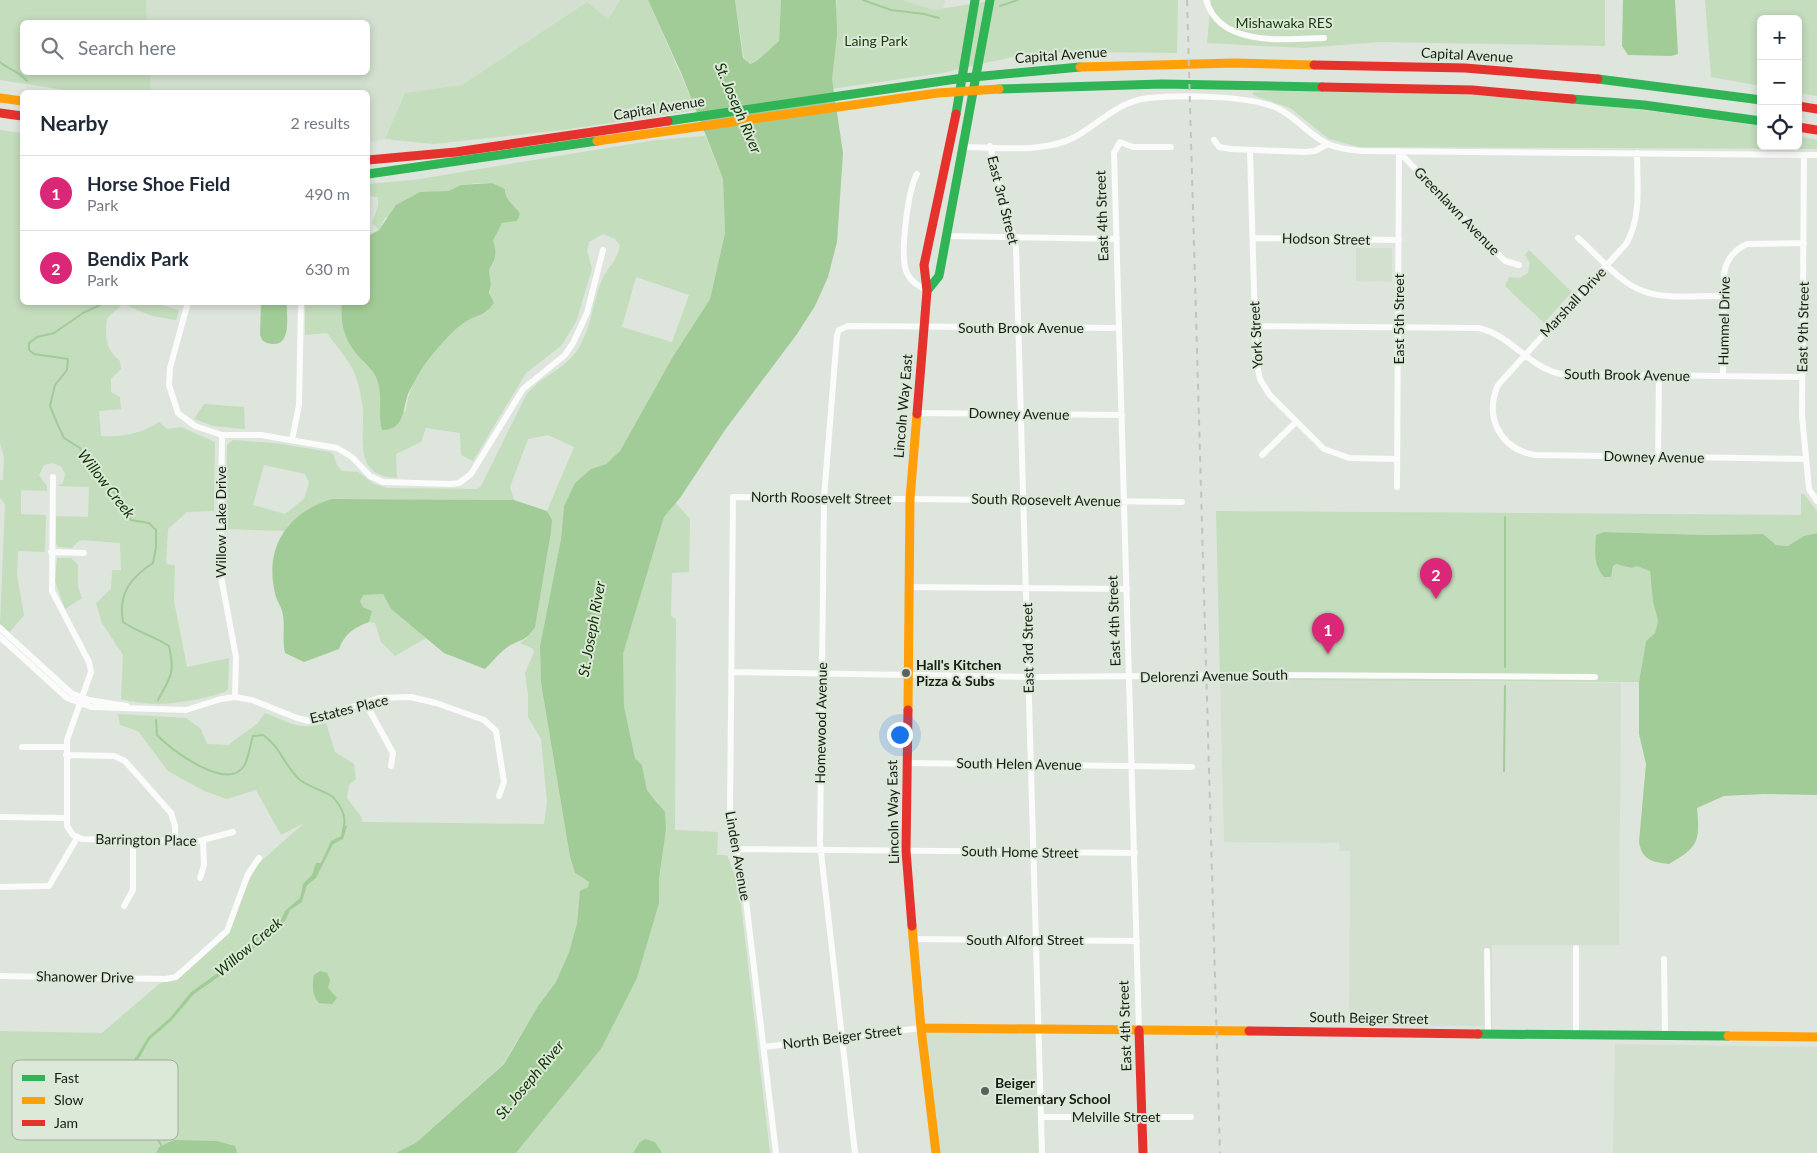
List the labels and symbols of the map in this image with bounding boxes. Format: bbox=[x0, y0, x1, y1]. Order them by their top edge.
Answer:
park label: Mishawaka RES bbox=[1235, 14, 1333, 31]
park label: Laing Park bbox=[844, 32, 909, 49]
street label: Capital Avenue bbox=[1014, 43, 1108, 66]
street label: Capital Avenue bbox=[1421, 44, 1514, 65]
water label: St. Joseph River bbox=[712, 60, 766, 156]
street label: Capital Avenue bbox=[612, 92, 706, 123]
street label: East 3rd Street bbox=[984, 154, 1023, 246]
street label: Greenlawn Avenue bbox=[1411, 163, 1504, 258]
street label: East 4th Street bbox=[1091, 170, 1112, 262]
street label: Hodson Street bbox=[1282, 229, 1370, 248]
street label: Marshall Drive bbox=[1536, 263, 1609, 340]
street label: East 5th Street bbox=[1390, 273, 1407, 365]
street label: Hummel Drive bbox=[1714, 276, 1733, 366]
street label: East 9th Street bbox=[1793, 281, 1812, 373]
street label: York Street bbox=[1245, 301, 1266, 369]
street label: South Brook Avenue bbox=[958, 319, 1084, 336]
street label: Lincoln Way East bbox=[889, 353, 916, 459]
street label: South Brook Avenue bbox=[1564, 365, 1690, 384]
street label: Downey Avenue bbox=[968, 404, 1070, 423]
water label: Willow Creek bbox=[74, 446, 140, 522]
street label: Downey Avenue bbox=[1603, 447, 1705, 466]
street label: Willow Lake Drive bbox=[212, 466, 229, 578]
street label: North Roosevelt Street bbox=[751, 488, 891, 507]
street label: South Roosevelt Avenue bbox=[971, 490, 1121, 509]
pin: 2 bbox=[1420, 558, 1452, 599]
street label: East 4th Street bbox=[1103, 575, 1124, 667]
water label: St. Joseph River bbox=[574, 579, 608, 678]
street label: East 3rd Street bbox=[1018, 602, 1037, 694]
pin: 1 bbox=[1312, 613, 1344, 654]
place label: Hall's Kitchen Pizza & Subs bbox=[916, 656, 1001, 689]
street label: Homewood Avenue bbox=[811, 662, 830, 784]
street label: Delorenzi Avenue South bbox=[1140, 666, 1288, 685]
marker: Hall's Kitchen Pizza & Subs bbox=[900, 667, 912, 679]
street label: Estates Place bbox=[308, 691, 390, 727]
your location bbox=[887, 722, 913, 748]
street label: South Helen Avenue bbox=[956, 754, 1082, 773]
street label: Lincoln Way East bbox=[883, 760, 902, 864]
street label: Linden Avenue bbox=[722, 810, 755, 902]
street label: Barrington Place bbox=[95, 830, 197, 849]
street label: South Home Street bbox=[961, 842, 1079, 861]
water label: Willow Creek bbox=[211, 912, 286, 979]
street label: South Alford Street bbox=[966, 931, 1084, 948]
street label: Shanower Drive bbox=[36, 967, 134, 986]
street label: East 4th Street bbox=[1114, 980, 1135, 1072]
street label: South Beiger Street bbox=[1309, 1008, 1429, 1027]
street label: North Beiger Street bbox=[782, 1021, 902, 1052]
water label: St. Joseph River bbox=[491, 1036, 568, 1122]
legend bbox=[12, 1060, 178, 1140]
text: Fast bbox=[54, 1069, 79, 1086]
place label: Beiger Elementary School bbox=[995, 1074, 1111, 1107]
marker: Beiger Elementary School bbox=[979, 1085, 991, 1097]
text: Slow bbox=[54, 1091, 84, 1108]
street label: Melville Street bbox=[1072, 1108, 1160, 1125]
text: Jam bbox=[54, 1114, 78, 1131]

